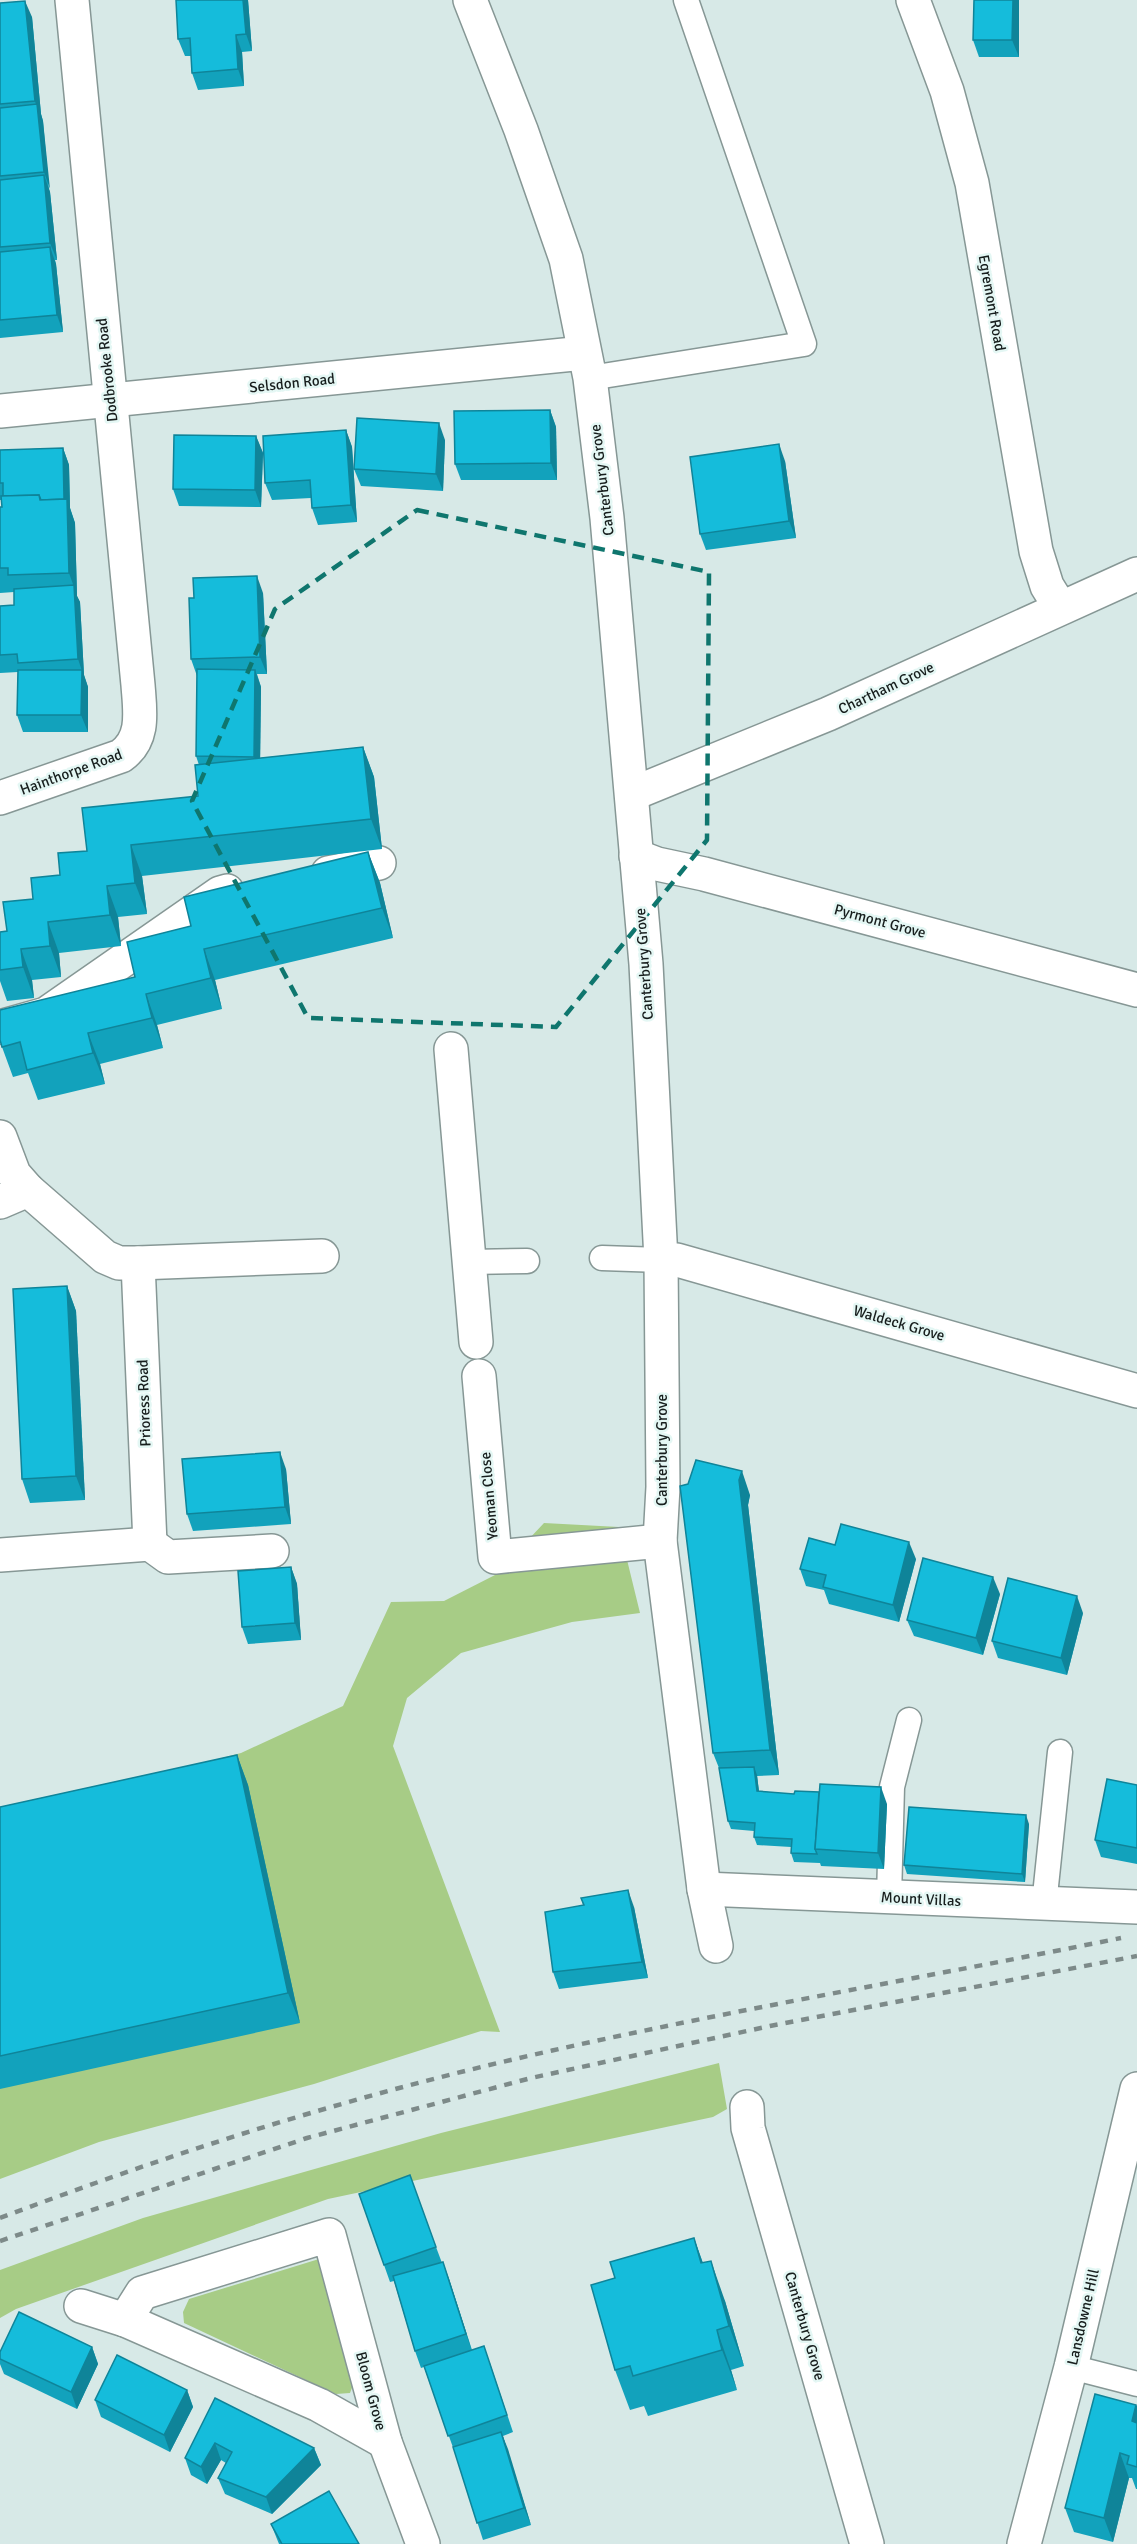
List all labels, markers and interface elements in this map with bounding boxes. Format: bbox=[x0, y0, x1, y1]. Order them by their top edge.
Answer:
street label: Egremont Road bbox=[975, 253, 1009, 353]
street label: Dodbrooke Road bbox=[93, 317, 121, 423]
street label: Selsdon Road bbox=[248, 370, 336, 396]
street label: Canterbury Grove bbox=[586, 423, 618, 537]
street label: Chartham Grove bbox=[835, 658, 937, 718]
street label: Hainthorpe Road bbox=[17, 745, 125, 799]
street label: Pyrmont Grove bbox=[832, 900, 928, 942]
street label: Canterbury Grove bbox=[631, 908, 657, 1020]
street label: Waldeck Grove bbox=[851, 1301, 947, 1345]
street label: Prioress Road bbox=[133, 1359, 155, 1447]
street label: Canterbury Grove bbox=[653, 1394, 671, 1506]
street label: Yeoman Close bbox=[476, 1451, 502, 1541]
street label: Mount Villas bbox=[880, 1888, 962, 1910]
street label: Lansdowne Hill bbox=[1063, 2267, 1103, 2367]
street label: Canterbury Grove bbox=[781, 2270, 829, 2382]
street label: Bloom Grove bbox=[352, 2350, 390, 2432]

